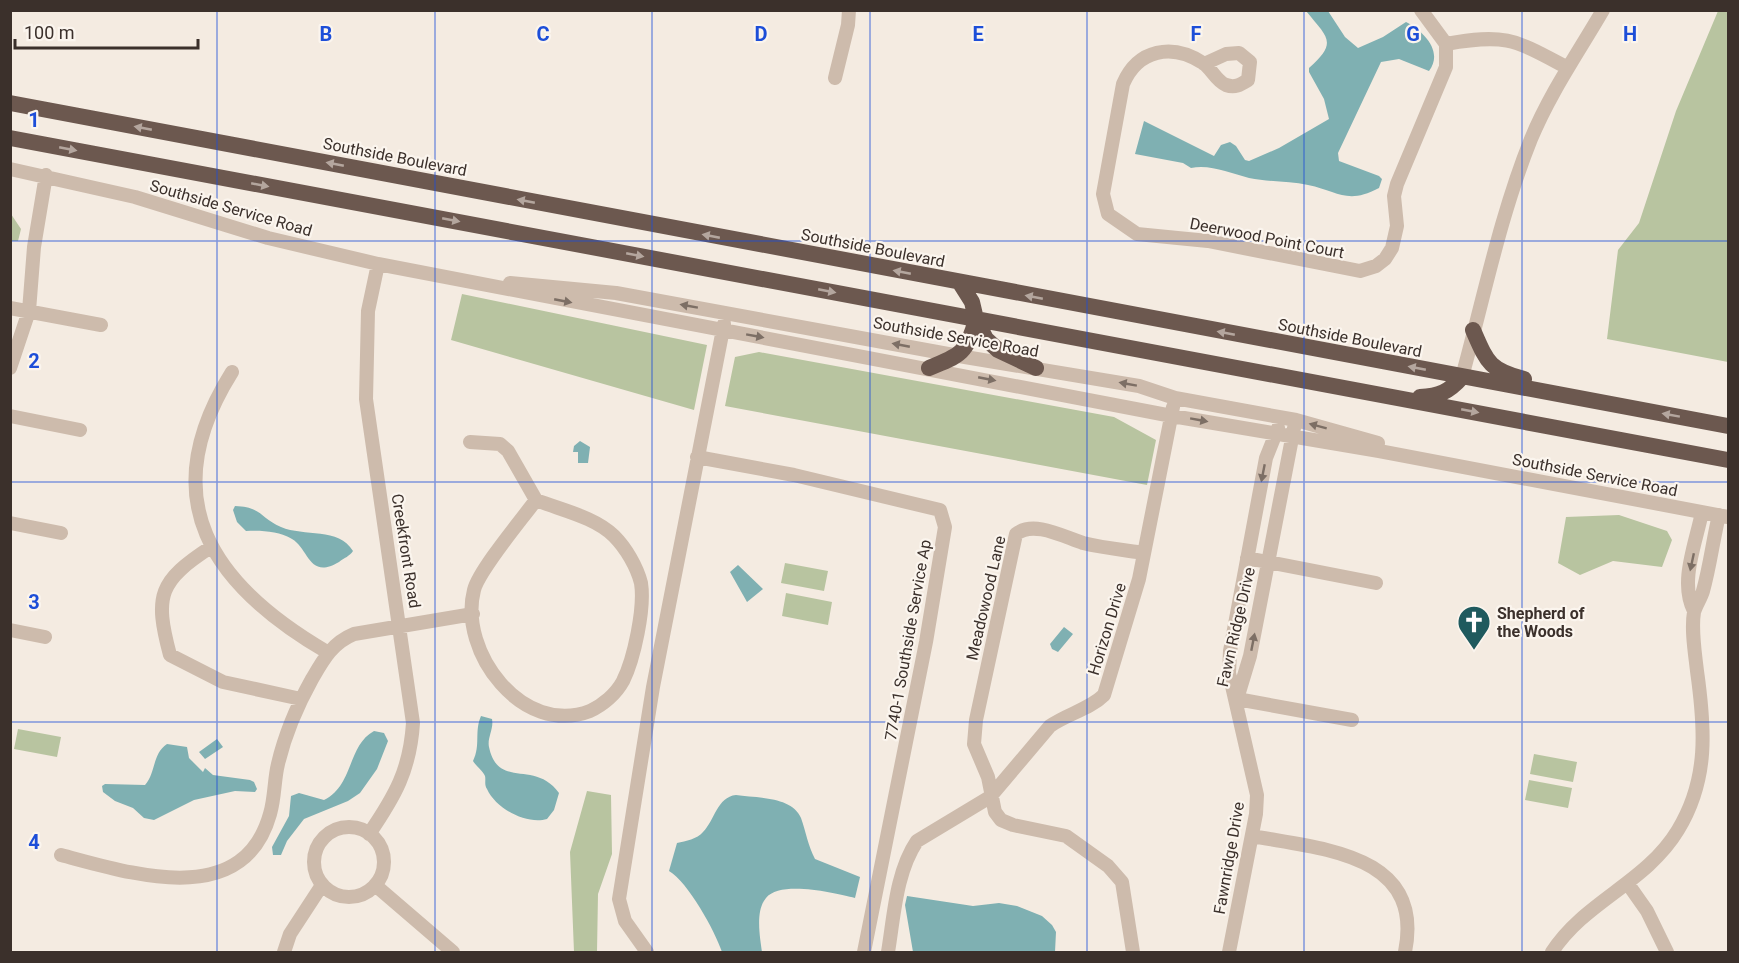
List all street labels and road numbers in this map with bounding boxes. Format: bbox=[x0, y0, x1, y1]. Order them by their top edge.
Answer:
street label: Southside Boulevard bbox=[322, 134, 468, 180]
street label: Southside Service Road bbox=[148, 176, 314, 240]
street label: Deerwood Point Court bbox=[1188, 214, 1346, 262]
street label: Southside Boulevard bbox=[800, 225, 946, 271]
street label: Southside Service Road bbox=[872, 313, 1040, 361]
street label: Southside Boulevard bbox=[1277, 315, 1423, 361]
street label: Southside Service Road bbox=[1511, 450, 1679, 500]
street label: Creekfront Road bbox=[388, 492, 424, 610]
street label: Meadowood Lane bbox=[962, 534, 1010, 662]
street label: 7740-1 Southside Service Ap bbox=[881, 538, 935, 742]
street label: Fawn Ridge Drive bbox=[1213, 565, 1259, 689]
street label: Horizon Drive bbox=[1084, 581, 1130, 677]
street label: Fawnridge Drive bbox=[1210, 800, 1248, 916]

